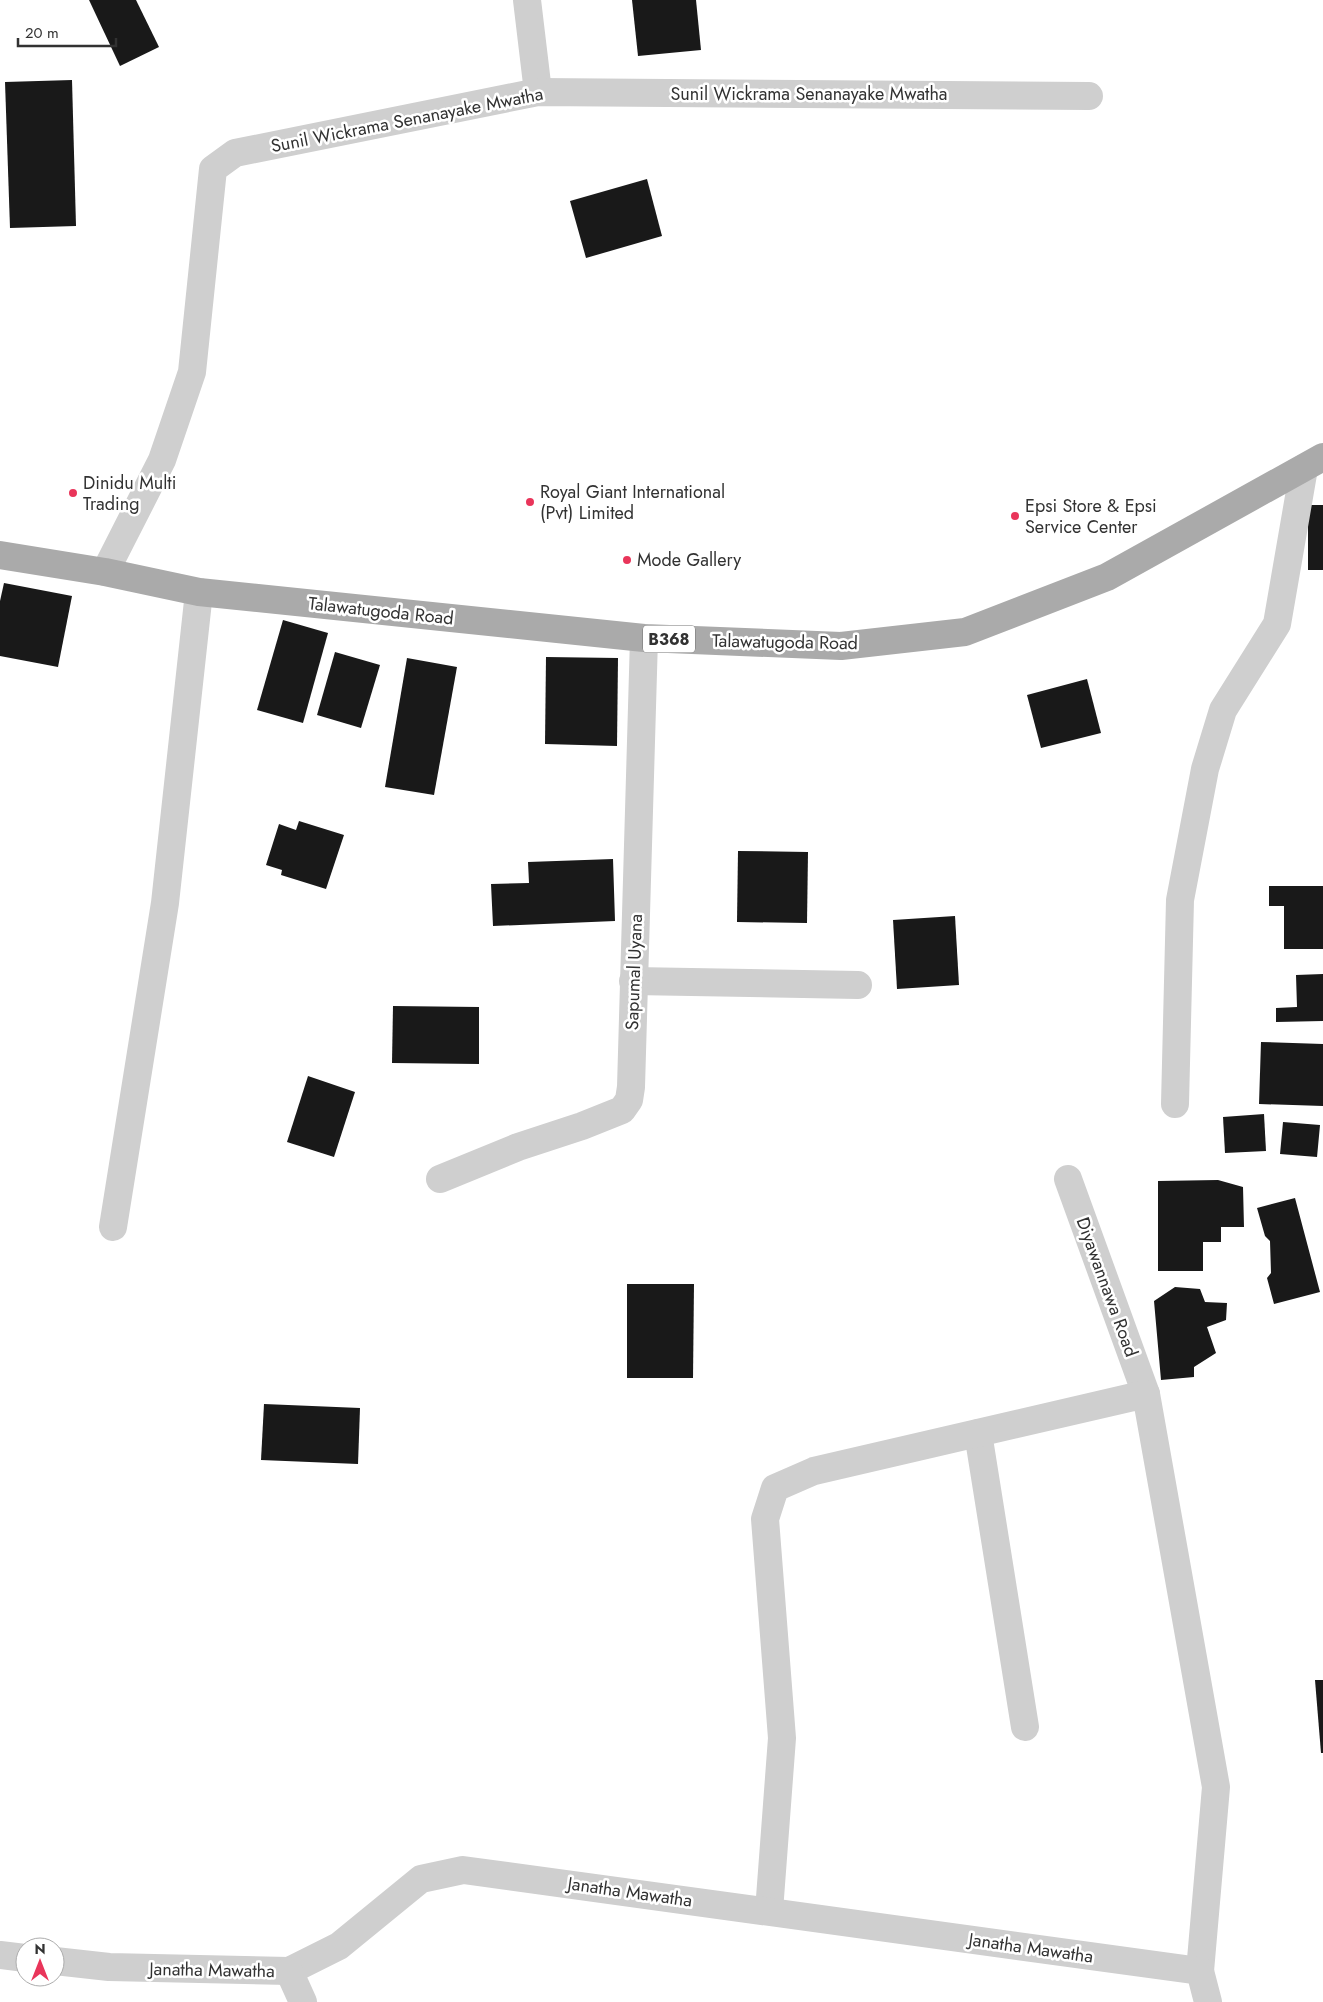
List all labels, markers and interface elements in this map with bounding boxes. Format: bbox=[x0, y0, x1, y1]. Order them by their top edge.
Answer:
scale bar bbox=[18, 15, 115, 47]
text: 20 m bbox=[25, 22, 59, 44]
street label: Sunil Wickrama Senanayake Mwatha bbox=[269, 81, 545, 159]
street label: Sunil Wickrama Senanayake Mwatha bbox=[670, 81, 948, 107]
place label: Dinidu Multi Trading bbox=[83, 470, 176, 517]
place label: Royal Giant International (Pvt) Limited bbox=[540, 479, 725, 526]
marker: Dinidu Multi Trading bbox=[67, 487, 79, 499]
place label: Epsi Store & Epsi Service Center bbox=[1025, 493, 1157, 540]
marker: Royal Giant International (Pvt) Limited bbox=[524, 496, 536, 508]
marker: Epsi Store & Epsi Service Center bbox=[1009, 510, 1021, 522]
place label: Mode Gallery bbox=[637, 547, 741, 573]
marker: Mode Gallery bbox=[621, 554, 633, 566]
street label: Talawatugoda Road bbox=[307, 590, 455, 632]
road number: B368 bbox=[643, 626, 695, 652]
street label: Talawatugoda Road bbox=[712, 628, 858, 656]
street label: Sapumal Uyana bbox=[619, 913, 649, 1031]
street label: Diyawannawa Road bbox=[1070, 1214, 1144, 1360]
street label: Janatha Mawatha bbox=[564, 1870, 694, 1914]
street label: Janatha Mawatha bbox=[965, 1926, 1095, 1970]
north arrow bbox=[15, 1937, 65, 1987]
text: N bbox=[34, 1939, 46, 1959]
street label: Janatha Mawatha bbox=[147, 1956, 275, 1984]

